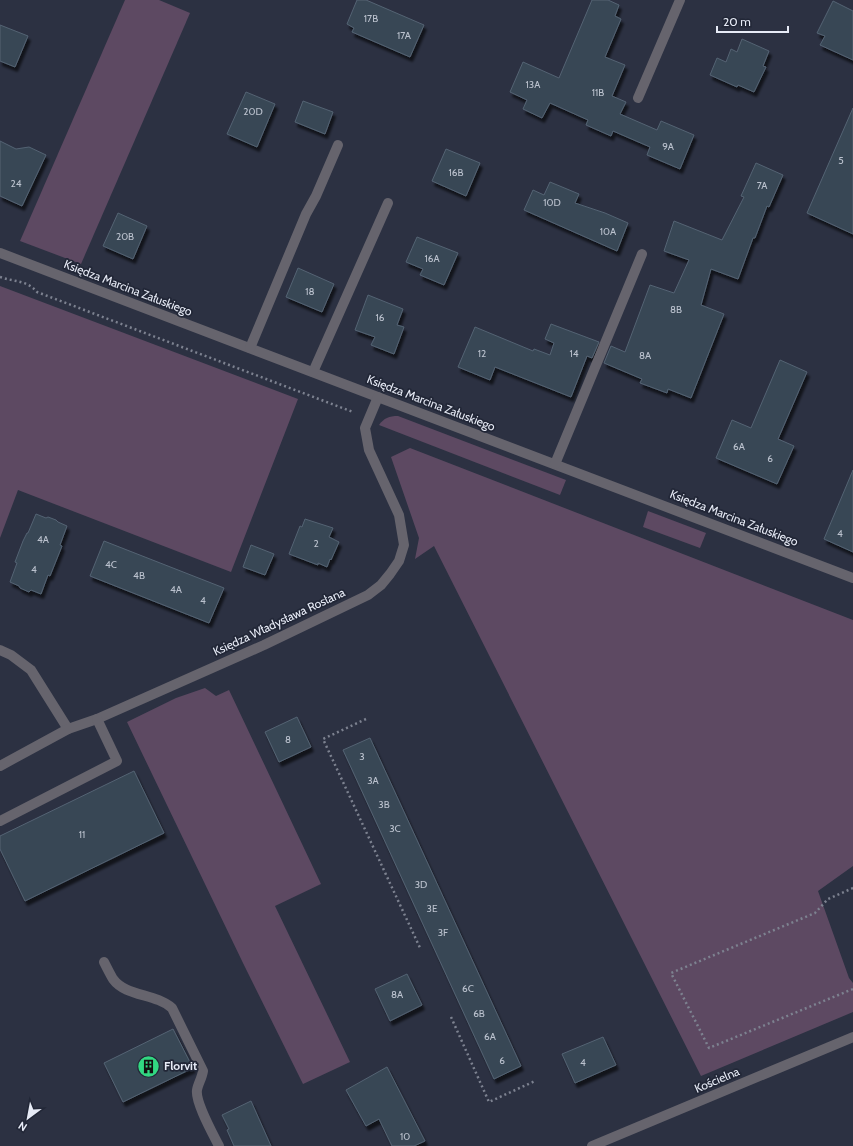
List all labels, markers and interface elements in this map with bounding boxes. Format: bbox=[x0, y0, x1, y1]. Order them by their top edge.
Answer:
scale bar bbox=[717, 8, 788, 34]
house number: 17B bbox=[364, 12, 378, 25]
text: 20 m bbox=[723, 14, 751, 29]
house number: 17A bbox=[397, 29, 412, 42]
house number: 13A bbox=[526, 78, 541, 91]
house number: 11B bbox=[592, 86, 604, 99]
house number: 20D bbox=[243, 105, 263, 118]
house number: 9A bbox=[662, 140, 675, 153]
house number: 5 bbox=[838, 154, 844, 167]
house number: 16B bbox=[449, 166, 463, 179]
house number: 24 bbox=[10, 177, 22, 190]
house number: 7A bbox=[757, 179, 768, 192]
house number: 10D bbox=[543, 196, 561, 209]
house number: 10A bbox=[600, 225, 617, 238]
house number: 20B bbox=[116, 230, 134, 243]
house number: 16A bbox=[424, 252, 440, 265]
street label: Księdza Marcina Załuskiego bbox=[62, 256, 195, 319]
house number: 18 bbox=[305, 285, 315, 298]
house number: 8B bbox=[670, 303, 682, 316]
house number: 16 bbox=[376, 311, 385, 324]
house number: 12 bbox=[478, 347, 486, 360]
house number: 14 bbox=[569, 347, 579, 360]
house number: 8A bbox=[639, 349, 652, 362]
street label: Księdza Marcina Załuskiego bbox=[365, 371, 498, 434]
house number: 6A bbox=[733, 440, 746, 453]
house number: 6 bbox=[767, 452, 773, 465]
street label: Księdza Marcina Załuskiego bbox=[668, 486, 801, 549]
house number: 4 bbox=[837, 527, 843, 540]
house number: 4A bbox=[37, 533, 50, 546]
house number: 2 bbox=[313, 537, 319, 550]
house number: 4C bbox=[105, 558, 117, 571]
house number: 4 bbox=[31, 563, 37, 576]
house number: 4B bbox=[133, 569, 145, 582]
house number: 4A bbox=[170, 583, 183, 596]
street label: Księdza Władysława Rosłana bbox=[210, 584, 347, 659]
house number: 4 bbox=[200, 594, 206, 607]
house number: 8 bbox=[285, 733, 291, 746]
house number: 3 bbox=[359, 750, 365, 763]
house number: 3A bbox=[367, 774, 380, 787]
house number: 3B bbox=[378, 798, 390, 811]
house number: 3C bbox=[389, 822, 401, 835]
house number: 11 bbox=[79, 828, 85, 841]
house number: 3D bbox=[415, 878, 427, 891]
house number: 3E bbox=[427, 902, 438, 915]
house number: 3F bbox=[438, 926, 449, 939]
house number: 6C bbox=[462, 982, 474, 995]
house number: 8A bbox=[391, 988, 404, 1001]
house number: 6B bbox=[473, 1007, 485, 1020]
house number: 6A bbox=[484, 1030, 497, 1043]
building icon: Florvit bbox=[135, 1053, 161, 1079]
house number: 6 bbox=[499, 1054, 505, 1067]
house number: 4 bbox=[580, 1056, 586, 1069]
place label: Florvit bbox=[164, 1058, 197, 1073]
street label: Kościelna bbox=[692, 1063, 742, 1096]
north arrow bbox=[8, 1098, 48, 1138]
text: N bbox=[16, 1118, 30, 1134]
house number: 10 bbox=[400, 1130, 410, 1143]

